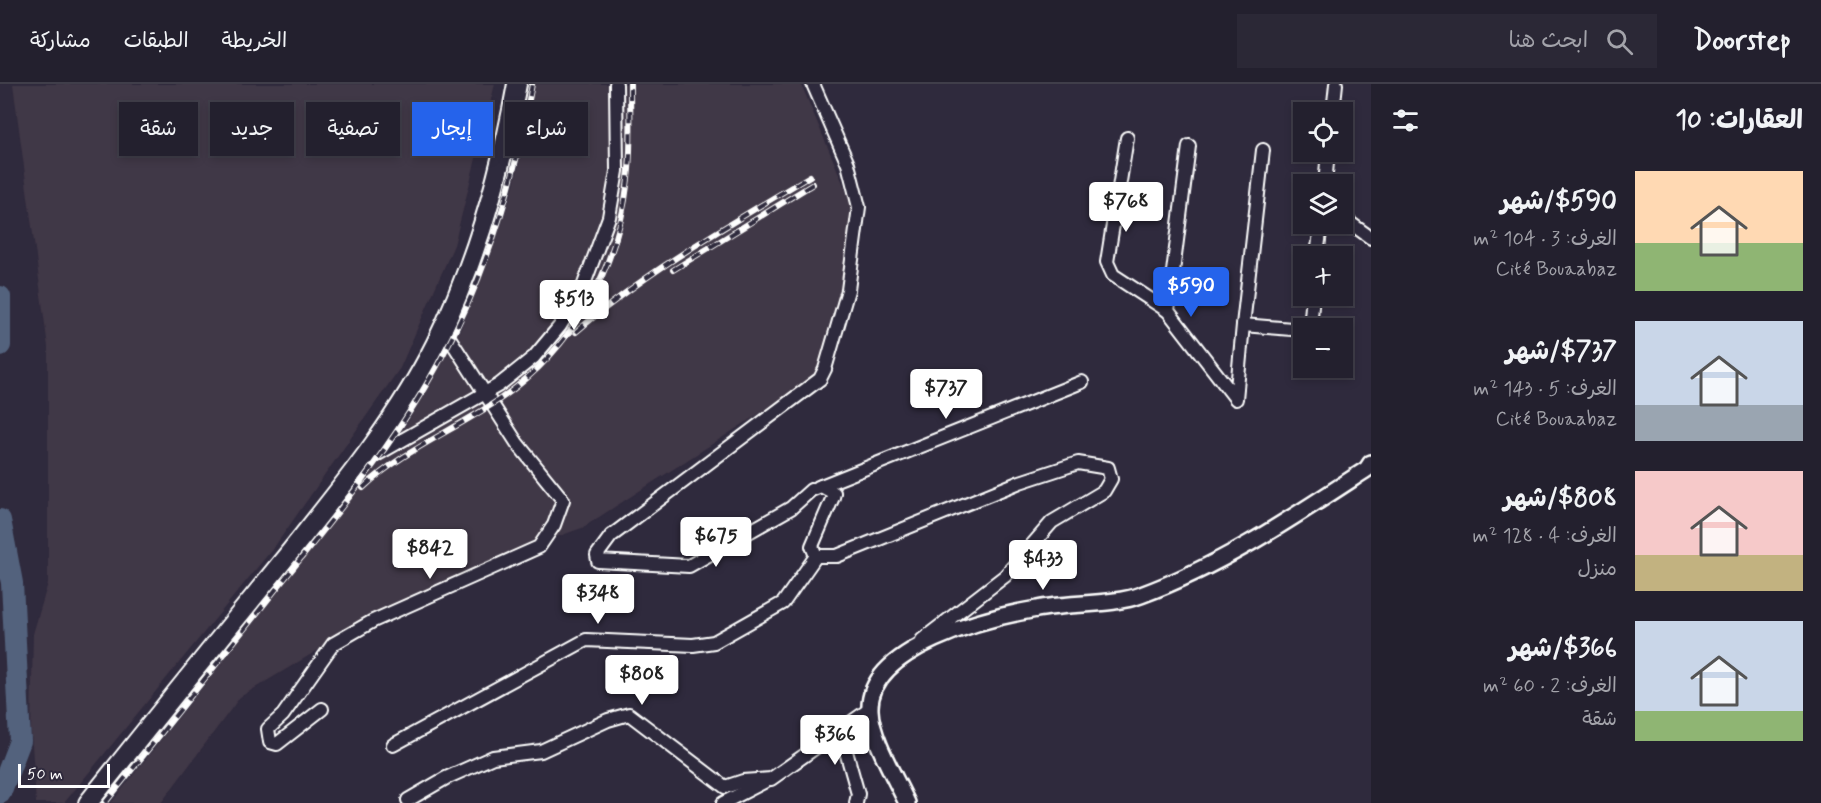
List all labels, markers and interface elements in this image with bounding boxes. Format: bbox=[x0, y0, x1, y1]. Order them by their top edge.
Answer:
search box bbox=[1237, 14, 1657, 68]
text: Doorstep bbox=[1693, 23, 1791, 60]
icon: search bbox=[1603, 25, 1636, 58]
text: مشاركة bbox=[30, 27, 91, 55]
text: الطبقات bbox=[124, 27, 189, 55]
text: الخريطة bbox=[222, 27, 287, 55]
text: ابحث هنا bbox=[1509, 27, 1588, 55]
chip: شقة bbox=[119, 102, 198, 156]
chip: جديد bbox=[210, 102, 294, 156]
chip: تصفية bbox=[306, 102, 400, 156]
chip: إيجار bbox=[412, 102, 493, 156]
chip: شراء bbox=[505, 102, 588, 156]
map controls bbox=[1293, 102, 1353, 378]
button: locate bbox=[1293, 102, 1353, 162]
icon: filters bbox=[1389, 104, 1422, 137]
text: العقارات: 10 bbox=[1675, 104, 1803, 138]
button: layers bbox=[1293, 174, 1353, 234]
pin: $768 bbox=[1090, 182, 1162, 233]
text: $590/شهر bbox=[1500, 185, 1617, 219]
text: $768 bbox=[1103, 188, 1149, 215]
icon: home bbox=[1683, 195, 1755, 267]
text: الغرف: 3 · 104 m² bbox=[1473, 226, 1617, 253]
button: + bbox=[1293, 246, 1353, 306]
text: Cité Bouaabaz bbox=[1496, 256, 1617, 283]
pin: $590 bbox=[1155, 267, 1227, 318]
text: $590 bbox=[1167, 273, 1215, 300]
pin: $513 bbox=[538, 280, 610, 331]
text: $513 bbox=[554, 286, 594, 313]
button: − bbox=[1293, 318, 1353, 378]
text: $737/شهر bbox=[1506, 335, 1617, 369]
icon: home bbox=[1683, 345, 1755, 417]
pin: $737 bbox=[910, 369, 982, 420]
text: $737 bbox=[924, 375, 968, 402]
text: الغرف: 5 · 143 m² bbox=[1473, 376, 1617, 403]
text: Cité Bouaabaz bbox=[1496, 406, 1617, 433]
text: $808/شهر bbox=[1504, 482, 1617, 516]
icon: home bbox=[1683, 495, 1755, 567]
pin: $675 bbox=[680, 517, 752, 568]
text: $675 bbox=[694, 523, 738, 550]
text: الغرف: 4 · 128 m² bbox=[1473, 523, 1617, 550]
pin: $842 bbox=[394, 529, 466, 580]
text: $842 bbox=[406, 535, 454, 562]
pin: $433 bbox=[1007, 540, 1079, 591]
text: $433 bbox=[1023, 546, 1063, 573]
text: منزل bbox=[1578, 556, 1617, 583]
pin: $348 bbox=[562, 574, 634, 625]
text: $348 bbox=[576, 580, 620, 607]
text: $366/شهر bbox=[1509, 632, 1617, 666]
icon: home bbox=[1683, 645, 1755, 717]
pin: $808 bbox=[606, 655, 678, 706]
text: $808 bbox=[619, 661, 665, 688]
text: الغرف: 2 · 60 m² bbox=[1483, 673, 1617, 700]
text: شقة bbox=[1582, 706, 1617, 733]
pin: $366 bbox=[799, 715, 871, 766]
text: $366 bbox=[814, 721, 856, 748]
scale bar bbox=[18, 761, 110, 788]
text: 50 m bbox=[27, 764, 63, 785]

